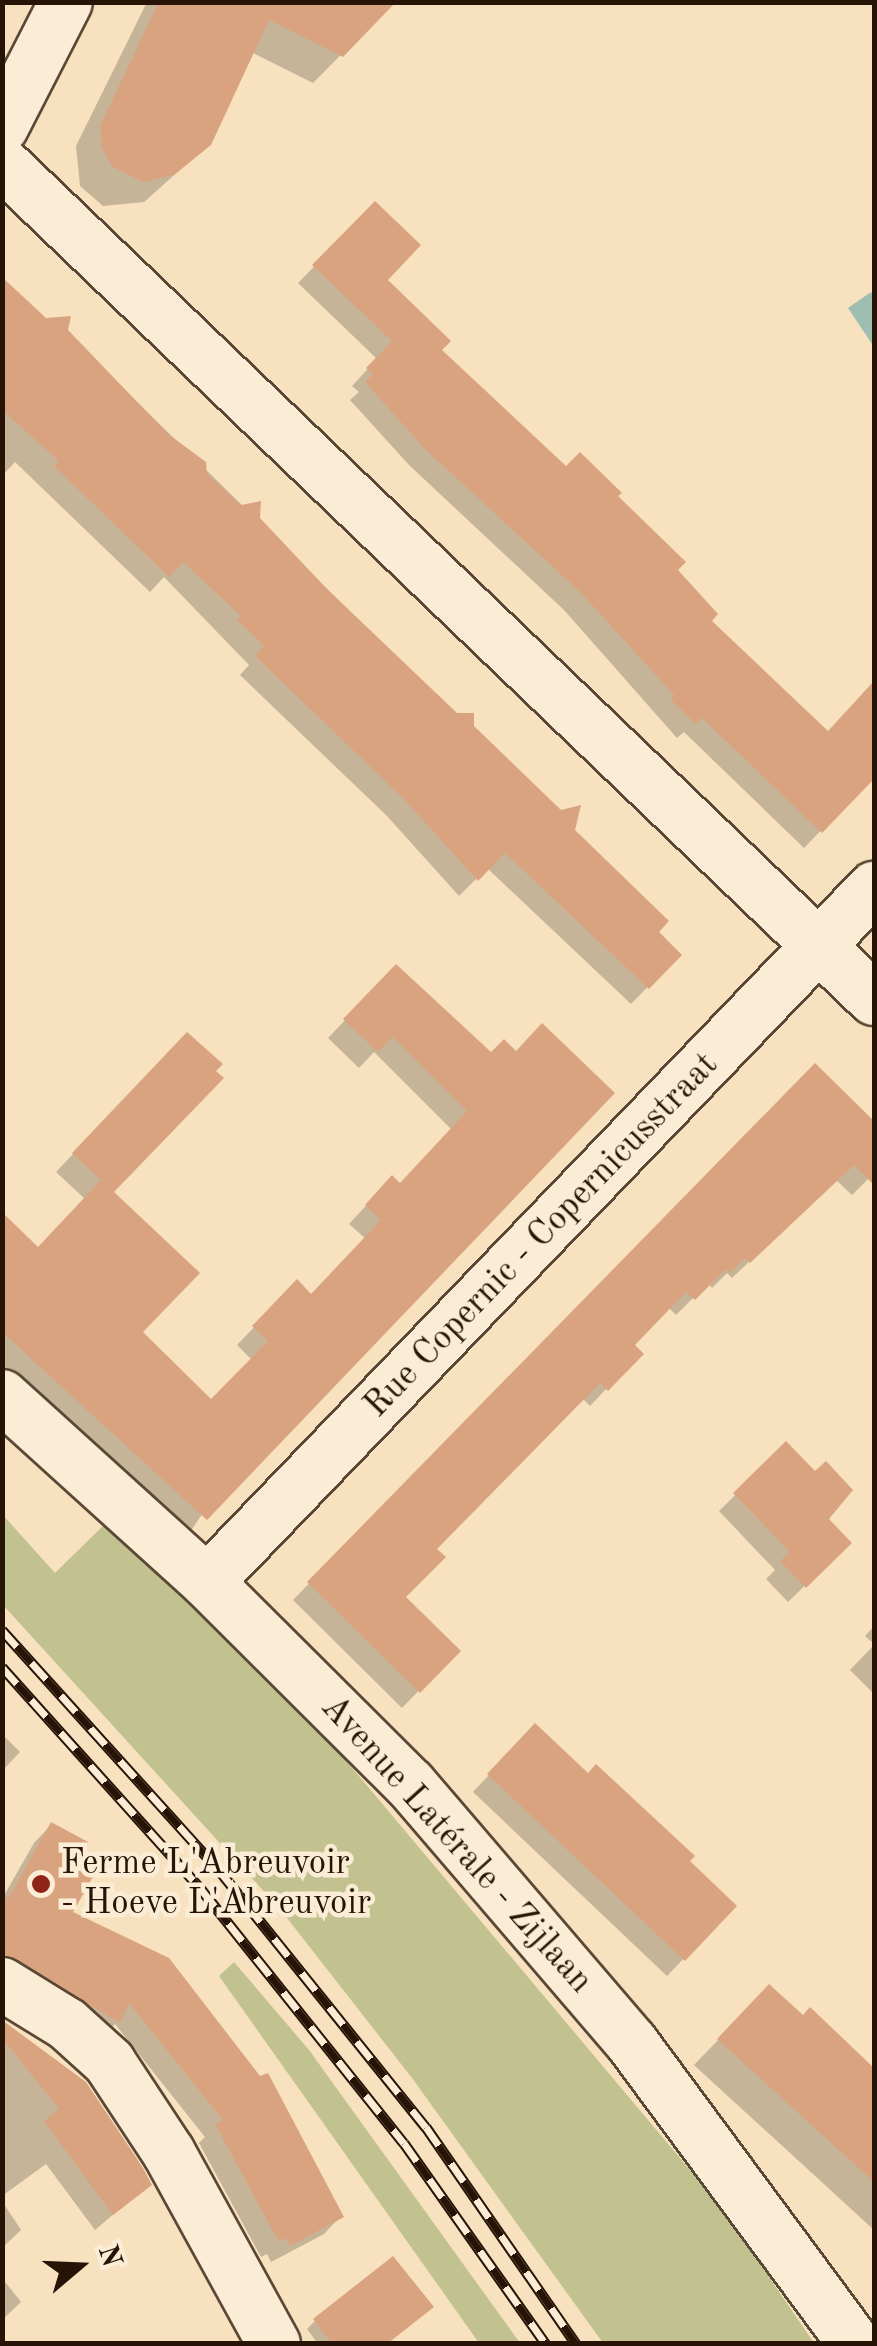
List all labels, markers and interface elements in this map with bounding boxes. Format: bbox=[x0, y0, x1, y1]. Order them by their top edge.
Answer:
street label: Rue Copernic - Copernicusstraat bbox=[356, 1045, 728, 1427]
street label: Avenue Latérale - Zijlaan bbox=[311, 1687, 601, 2003]
place label: Ferme L'Abreuvoir - Hoeve L'Abreuvoir bbox=[61, 1843, 371, 1925]
marker: Ferme L'Abreuvoir - Hoeve L'Abreuvoir bbox=[30, 1873, 52, 1895]
north arrow bbox=[30, 2216, 130, 2316]
text: N bbox=[92, 2242, 125, 2271]

